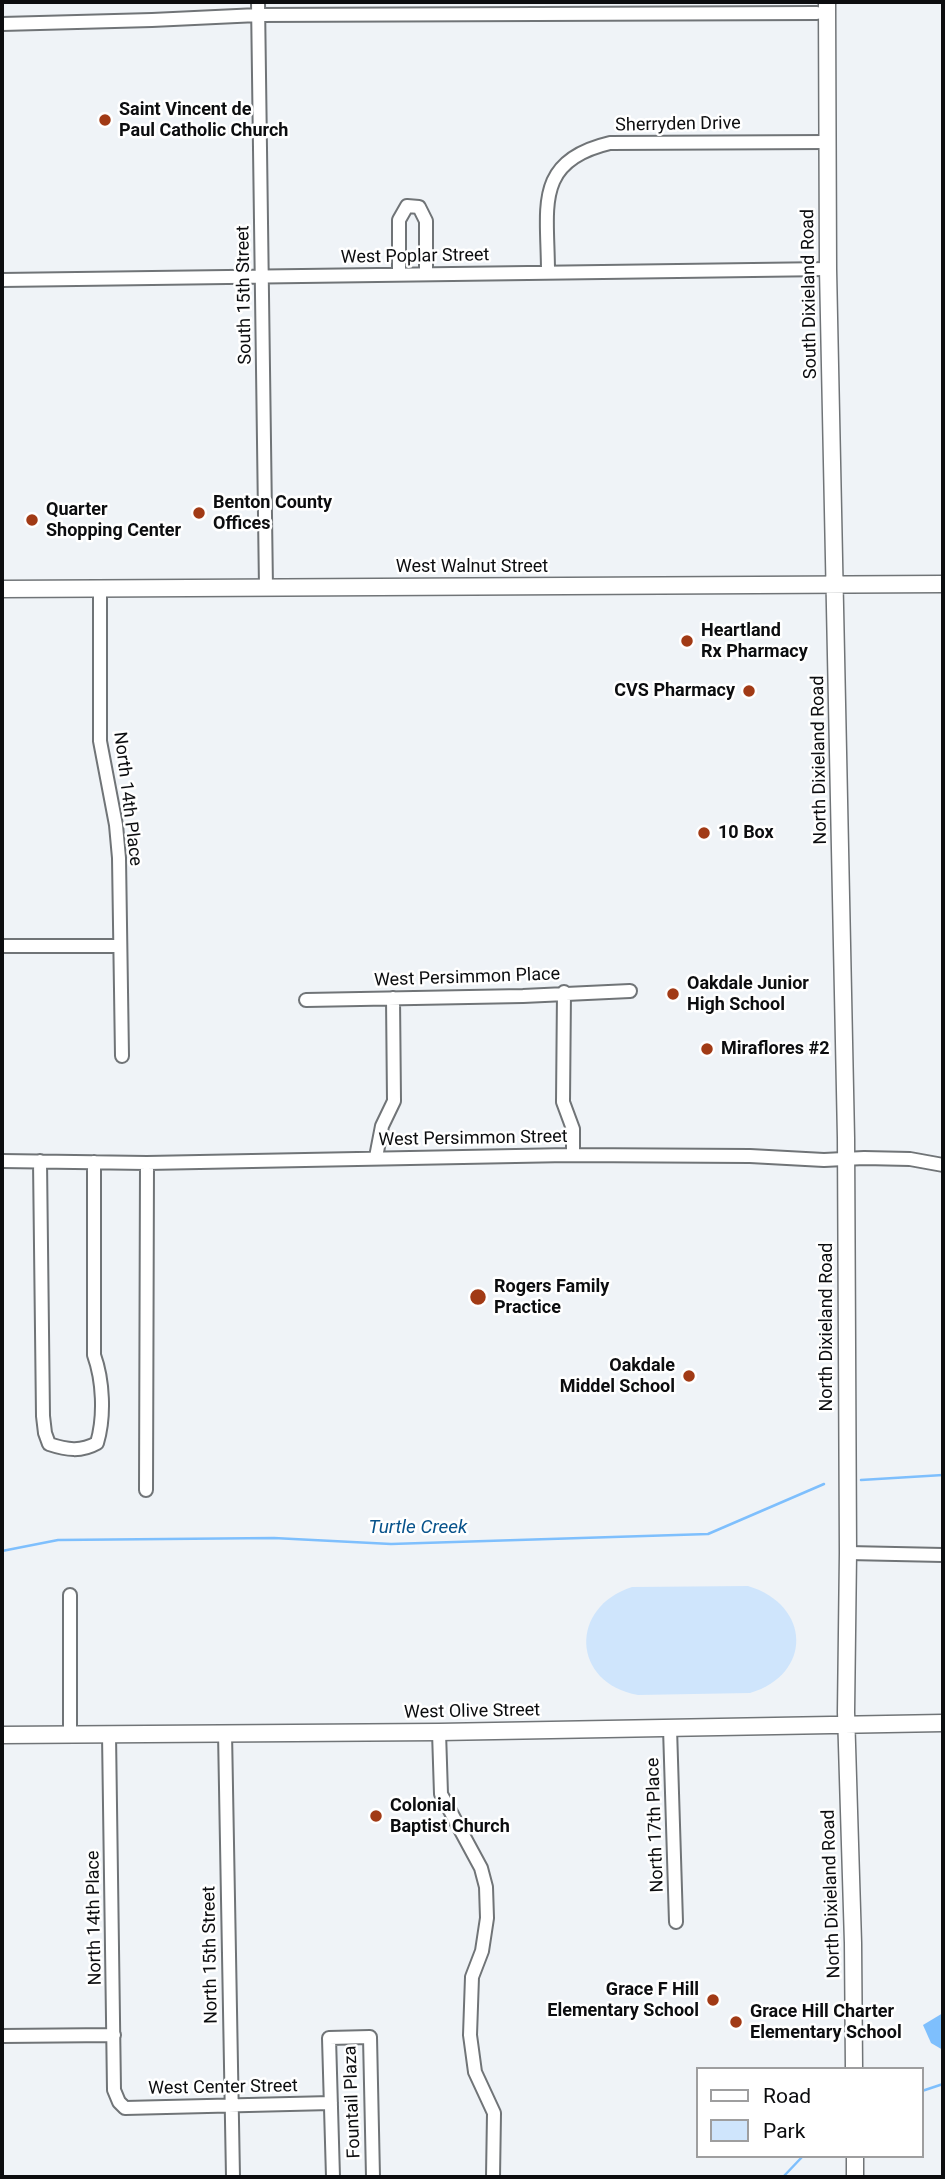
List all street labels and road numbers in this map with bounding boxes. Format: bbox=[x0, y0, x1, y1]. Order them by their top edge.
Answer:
street label: Sherryden Drive bbox=[615, 113, 741, 137]
street label: South Dixieland Road bbox=[798, 209, 822, 379]
street label: South 15th Street bbox=[233, 225, 257, 365]
street label: West Poplar Street bbox=[340, 245, 490, 269]
street label: West Walnut Street bbox=[396, 556, 548, 578]
street label: North Dixieland Road bbox=[808, 675, 832, 845]
street label: North 14th Place bbox=[108, 731, 146, 867]
street label: West Persimmon Place bbox=[374, 964, 560, 992]
street label: West Persimmon Street bbox=[378, 1127, 568, 1151]
street label: North Dixieland Road bbox=[816, 1243, 838, 1411]
street label: West Olive Street bbox=[404, 1700, 540, 1724]
street label: North 17th Place bbox=[643, 1757, 669, 1893]
street label: North Dixieland Road bbox=[818, 1809, 846, 1979]
street label: North 14th Place bbox=[83, 1850, 107, 1986]
street label: North 15th Street bbox=[199, 1886, 223, 2024]
street label: Fountail Plaza bbox=[340, 2045, 366, 2159]
street label: West Center Street bbox=[148, 2076, 298, 2100]

